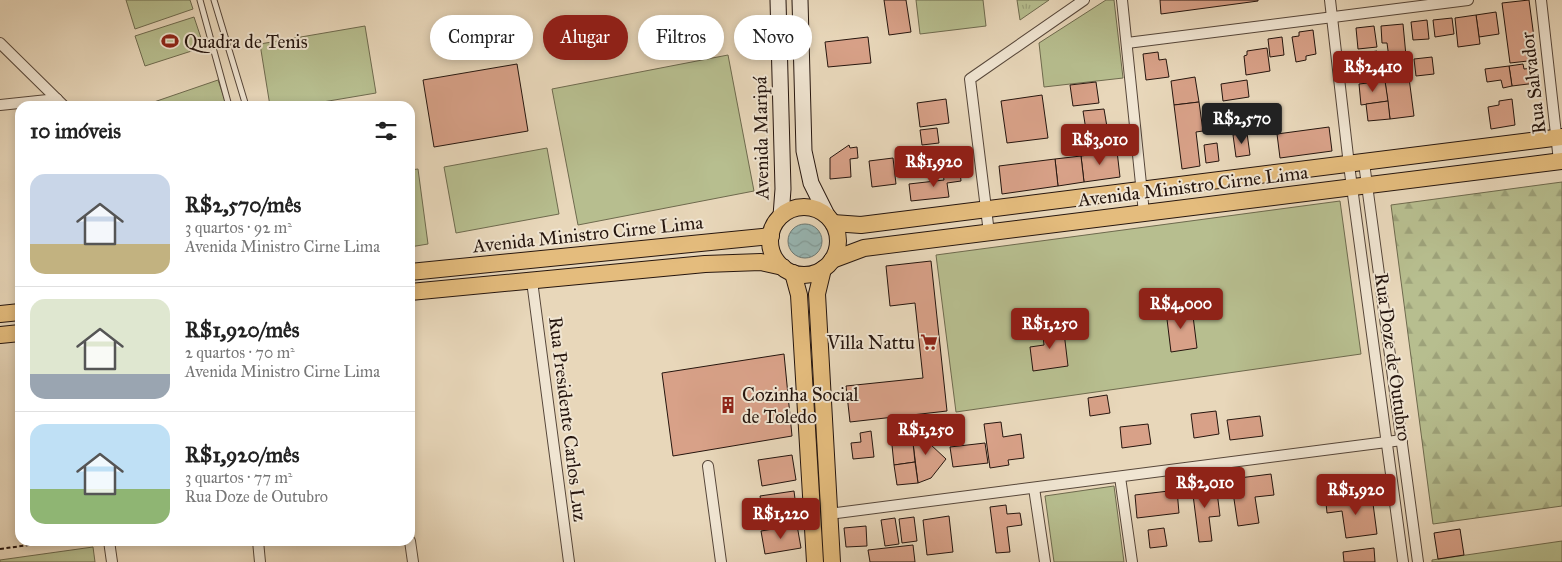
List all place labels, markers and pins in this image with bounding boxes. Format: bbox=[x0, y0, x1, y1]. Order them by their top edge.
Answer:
place label: Quadra de Tenis bbox=[184, 30, 308, 53]
sports icon: Quadra de Tenis bbox=[160, 31, 180, 51]
pin: R$2,410 bbox=[1327, 51, 1419, 93]
pin: R$2,570 bbox=[1196, 102, 1288, 145]
pin: R$3,010 bbox=[1054, 124, 1146, 166]
pin: R$1,920 bbox=[888, 146, 980, 188]
pin: R$4,000 bbox=[1135, 288, 1227, 330]
pin: R$1,250 bbox=[1004, 308, 1096, 350]
place label: Villa Nattu bbox=[826, 331, 915, 354]
supermarket icon: Villa Nattu bbox=[919, 332, 939, 352]
place label: Cozinha Social de Toledo bbox=[742, 383, 860, 428]
building icon: Cozinha Social de Toledo bbox=[718, 395, 738, 415]
pin: R$1,250 bbox=[880, 414, 972, 456]
pin: R$2,010 bbox=[1159, 466, 1251, 509]
pin: R$1,920 bbox=[1310, 474, 1402, 516]
pin: R$1,220 bbox=[735, 498, 827, 540]

